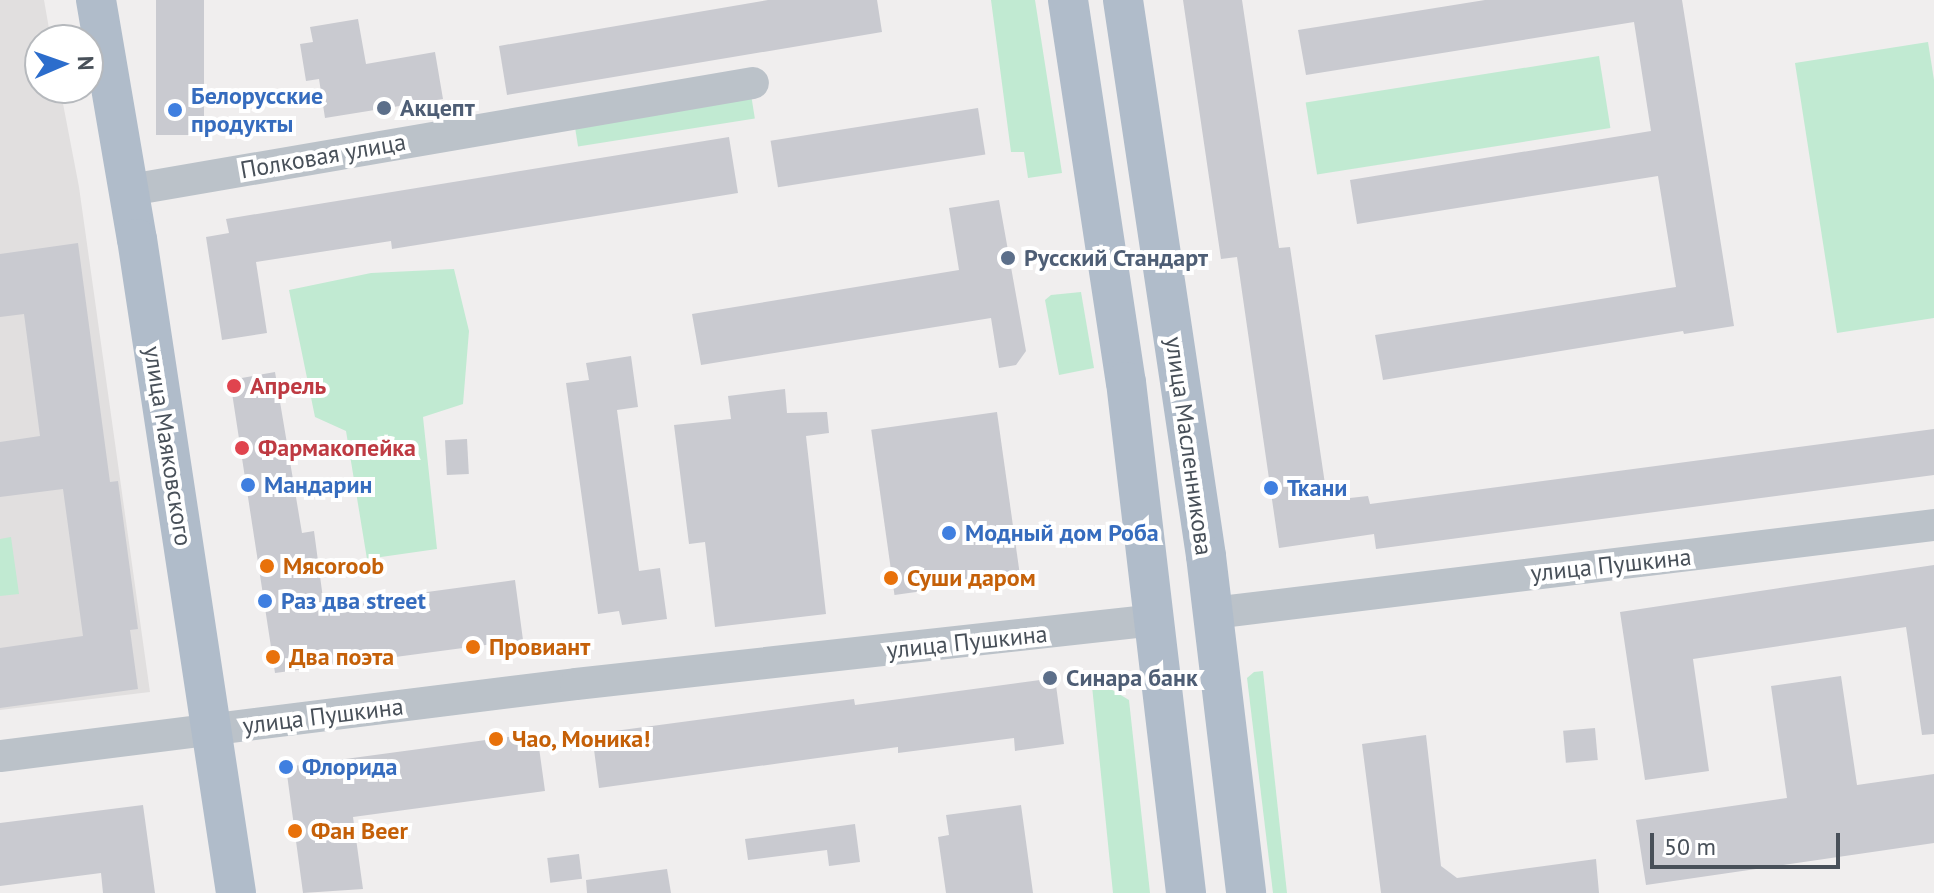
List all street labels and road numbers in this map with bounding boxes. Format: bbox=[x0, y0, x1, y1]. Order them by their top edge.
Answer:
street label: Полковая улица bbox=[238, 127, 408, 185]
street label: улица Масленникова bbox=[1159, 335, 1219, 557]
street label: улица Маяковского bbox=[138, 344, 198, 548]
street label: улица Пушкина bbox=[1529, 542, 1693, 588]
street label: улица Пушкина bbox=[885, 619, 1049, 665]
street label: улица Пушкина bbox=[241, 692, 405, 740]

